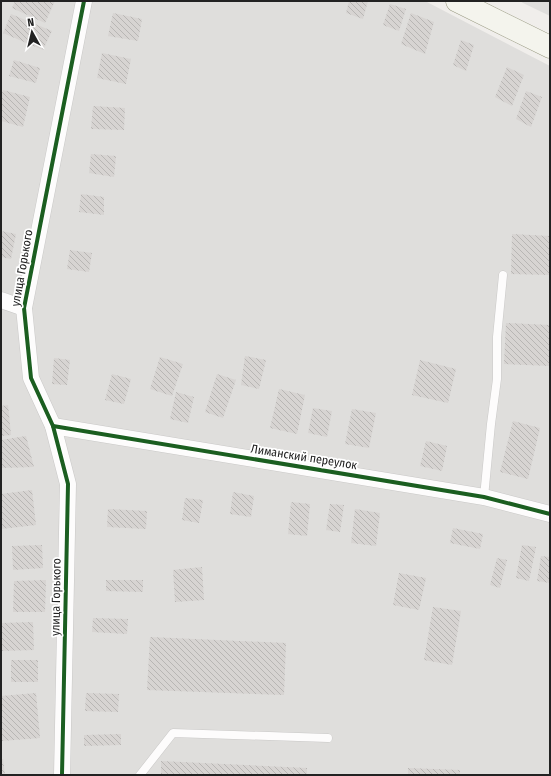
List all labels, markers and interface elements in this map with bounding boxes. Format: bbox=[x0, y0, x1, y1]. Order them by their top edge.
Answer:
north arrow bbox=[12, 12, 52, 52]
text: N bbox=[27, 16, 35, 29]
street label: улица Горького bbox=[8, 228, 36, 308]
street label: Лиманский переулок bbox=[250, 442, 359, 472]
street label: улица Горького bbox=[48, 558, 64, 636]

